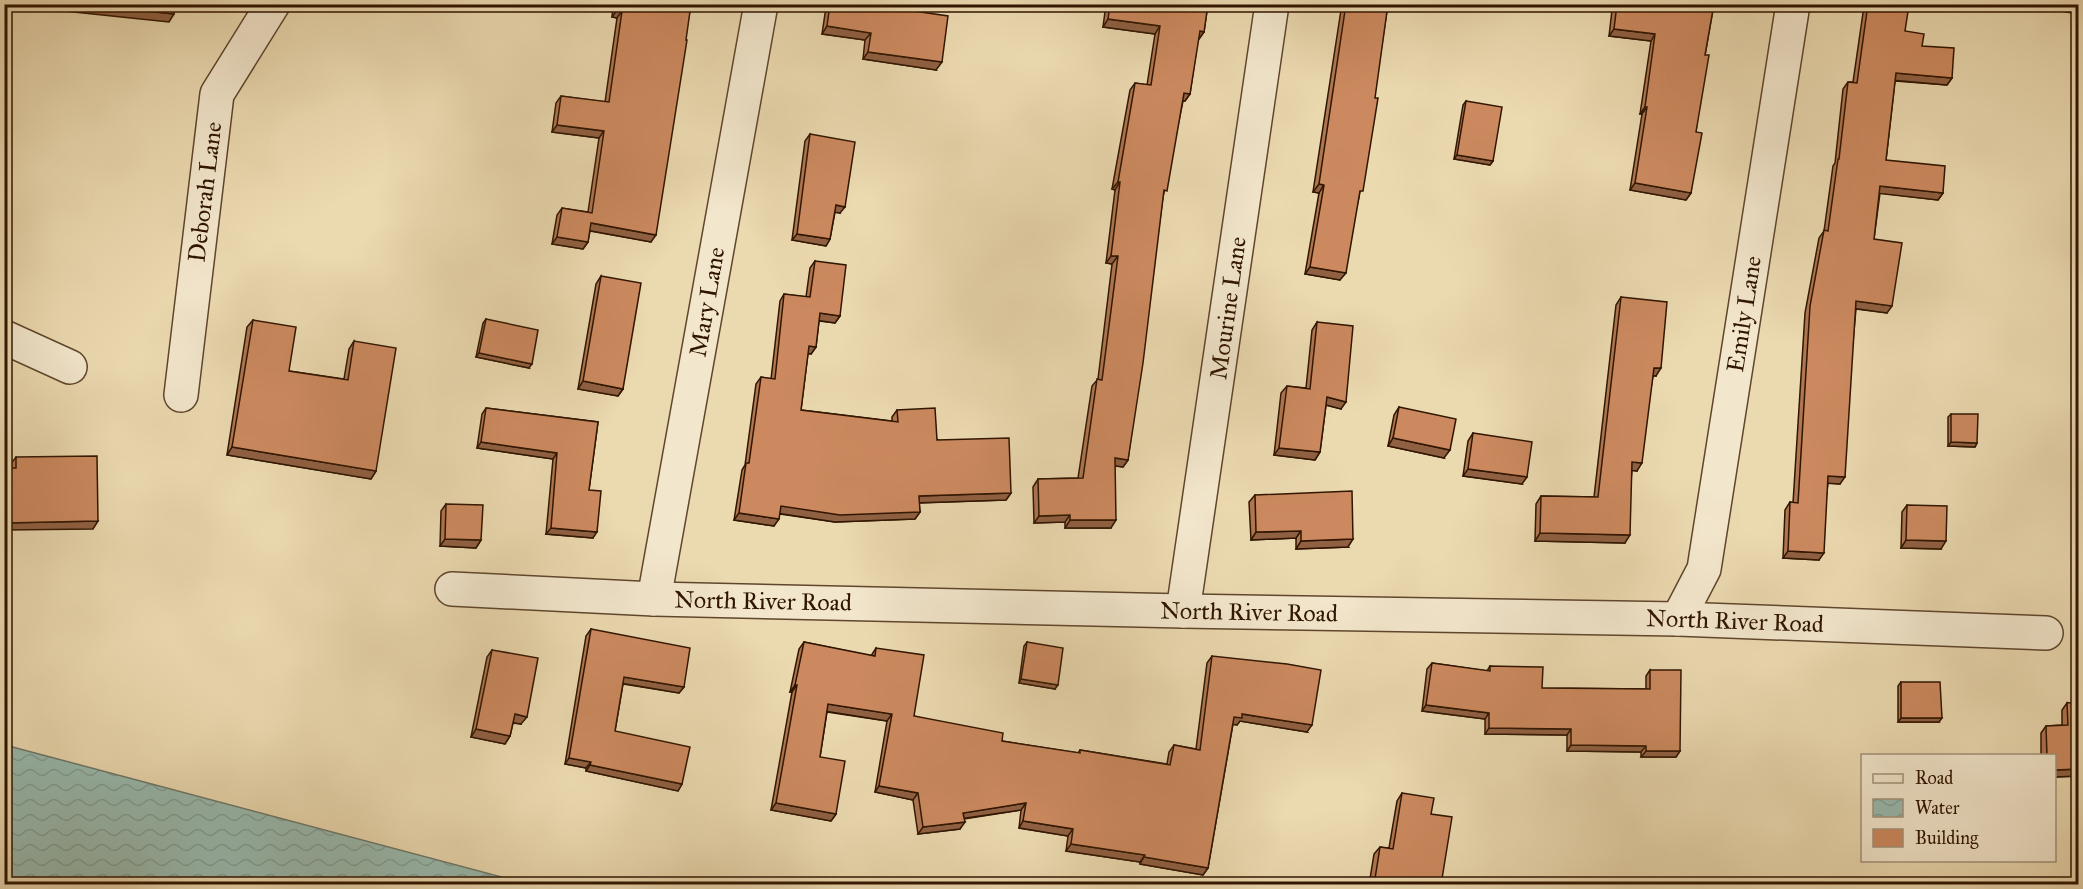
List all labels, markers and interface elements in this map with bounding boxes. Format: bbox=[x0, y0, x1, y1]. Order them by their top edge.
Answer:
street label: Deborah Lane bbox=[182, 120, 228, 264]
street label: Mourine Lane bbox=[1203, 235, 1253, 381]
street label: Mary Lane bbox=[683, 245, 731, 359]
street label: Emily Lane bbox=[1720, 254, 1768, 374]
street label: North River Road bbox=[674, 584, 852, 618]
street label: North River Road bbox=[1160, 595, 1338, 629]
street label: North River Road bbox=[1646, 603, 1824, 639]
legend bbox=[1861, 754, 2056, 862]
text: Road bbox=[1915, 767, 1953, 789]
text: Water bbox=[1915, 797, 1960, 819]
text: Building bbox=[1915, 827, 1979, 850]

